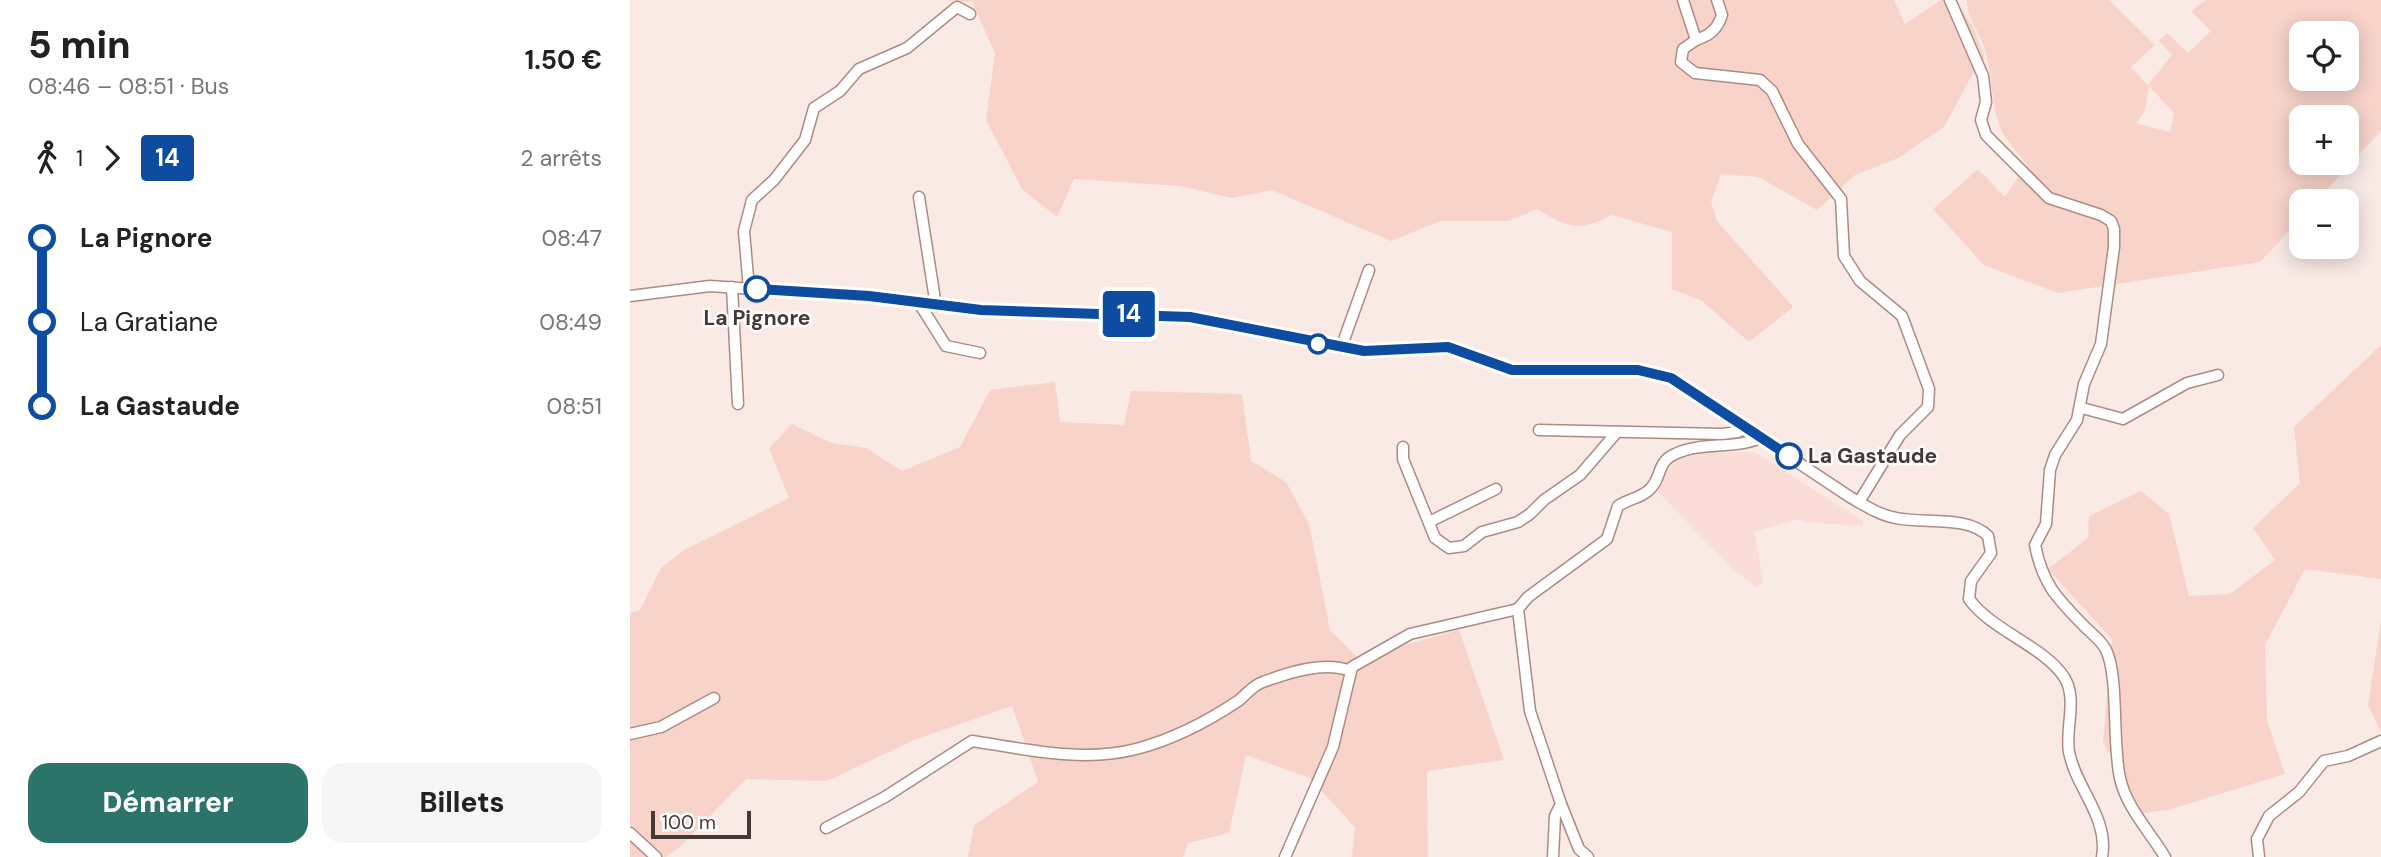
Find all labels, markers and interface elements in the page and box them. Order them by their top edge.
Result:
text: 5 min [28,20,131,70]
map controls [2289,21,2359,259]
button: locate [2289,21,2359,91]
text: 1.50 € [525,43,602,77]
text: 08:46 – 08:51 · Bus [28,71,229,101]
button: + [2289,105,2359,175]
icon: walk [28,139,66,177]
icon: forward [93,139,131,177]
text: 14 [155,142,180,173]
text: 1 [76,143,83,173]
text: 2 arrêts [520,143,602,173]
button: − [2289,189,2359,259]
text: La Pignore [80,221,212,255]
text: 08:47 [541,223,602,253]
marker: La Pignore [744,276,770,302]
line badge: 14 [1098,291,1160,337]
text: 14 [1117,298,1141,329]
place label: La Pignore [704,304,810,332]
text: La Gratiane [80,305,218,339]
text: 08:49 [539,307,602,337]
unlabelled marker [1308,334,1328,354]
text: La Gastaude [80,389,240,423]
text: 08:51 [546,391,602,421]
place label: La Gastaude [1808,442,1937,470]
marker: La Gastaude [1776,443,1802,469]
button: Démarrer [28,763,308,843]
button: Billets [322,763,602,843]
scale bar [651,808,751,840]
text: 100 m [662,810,716,835]

